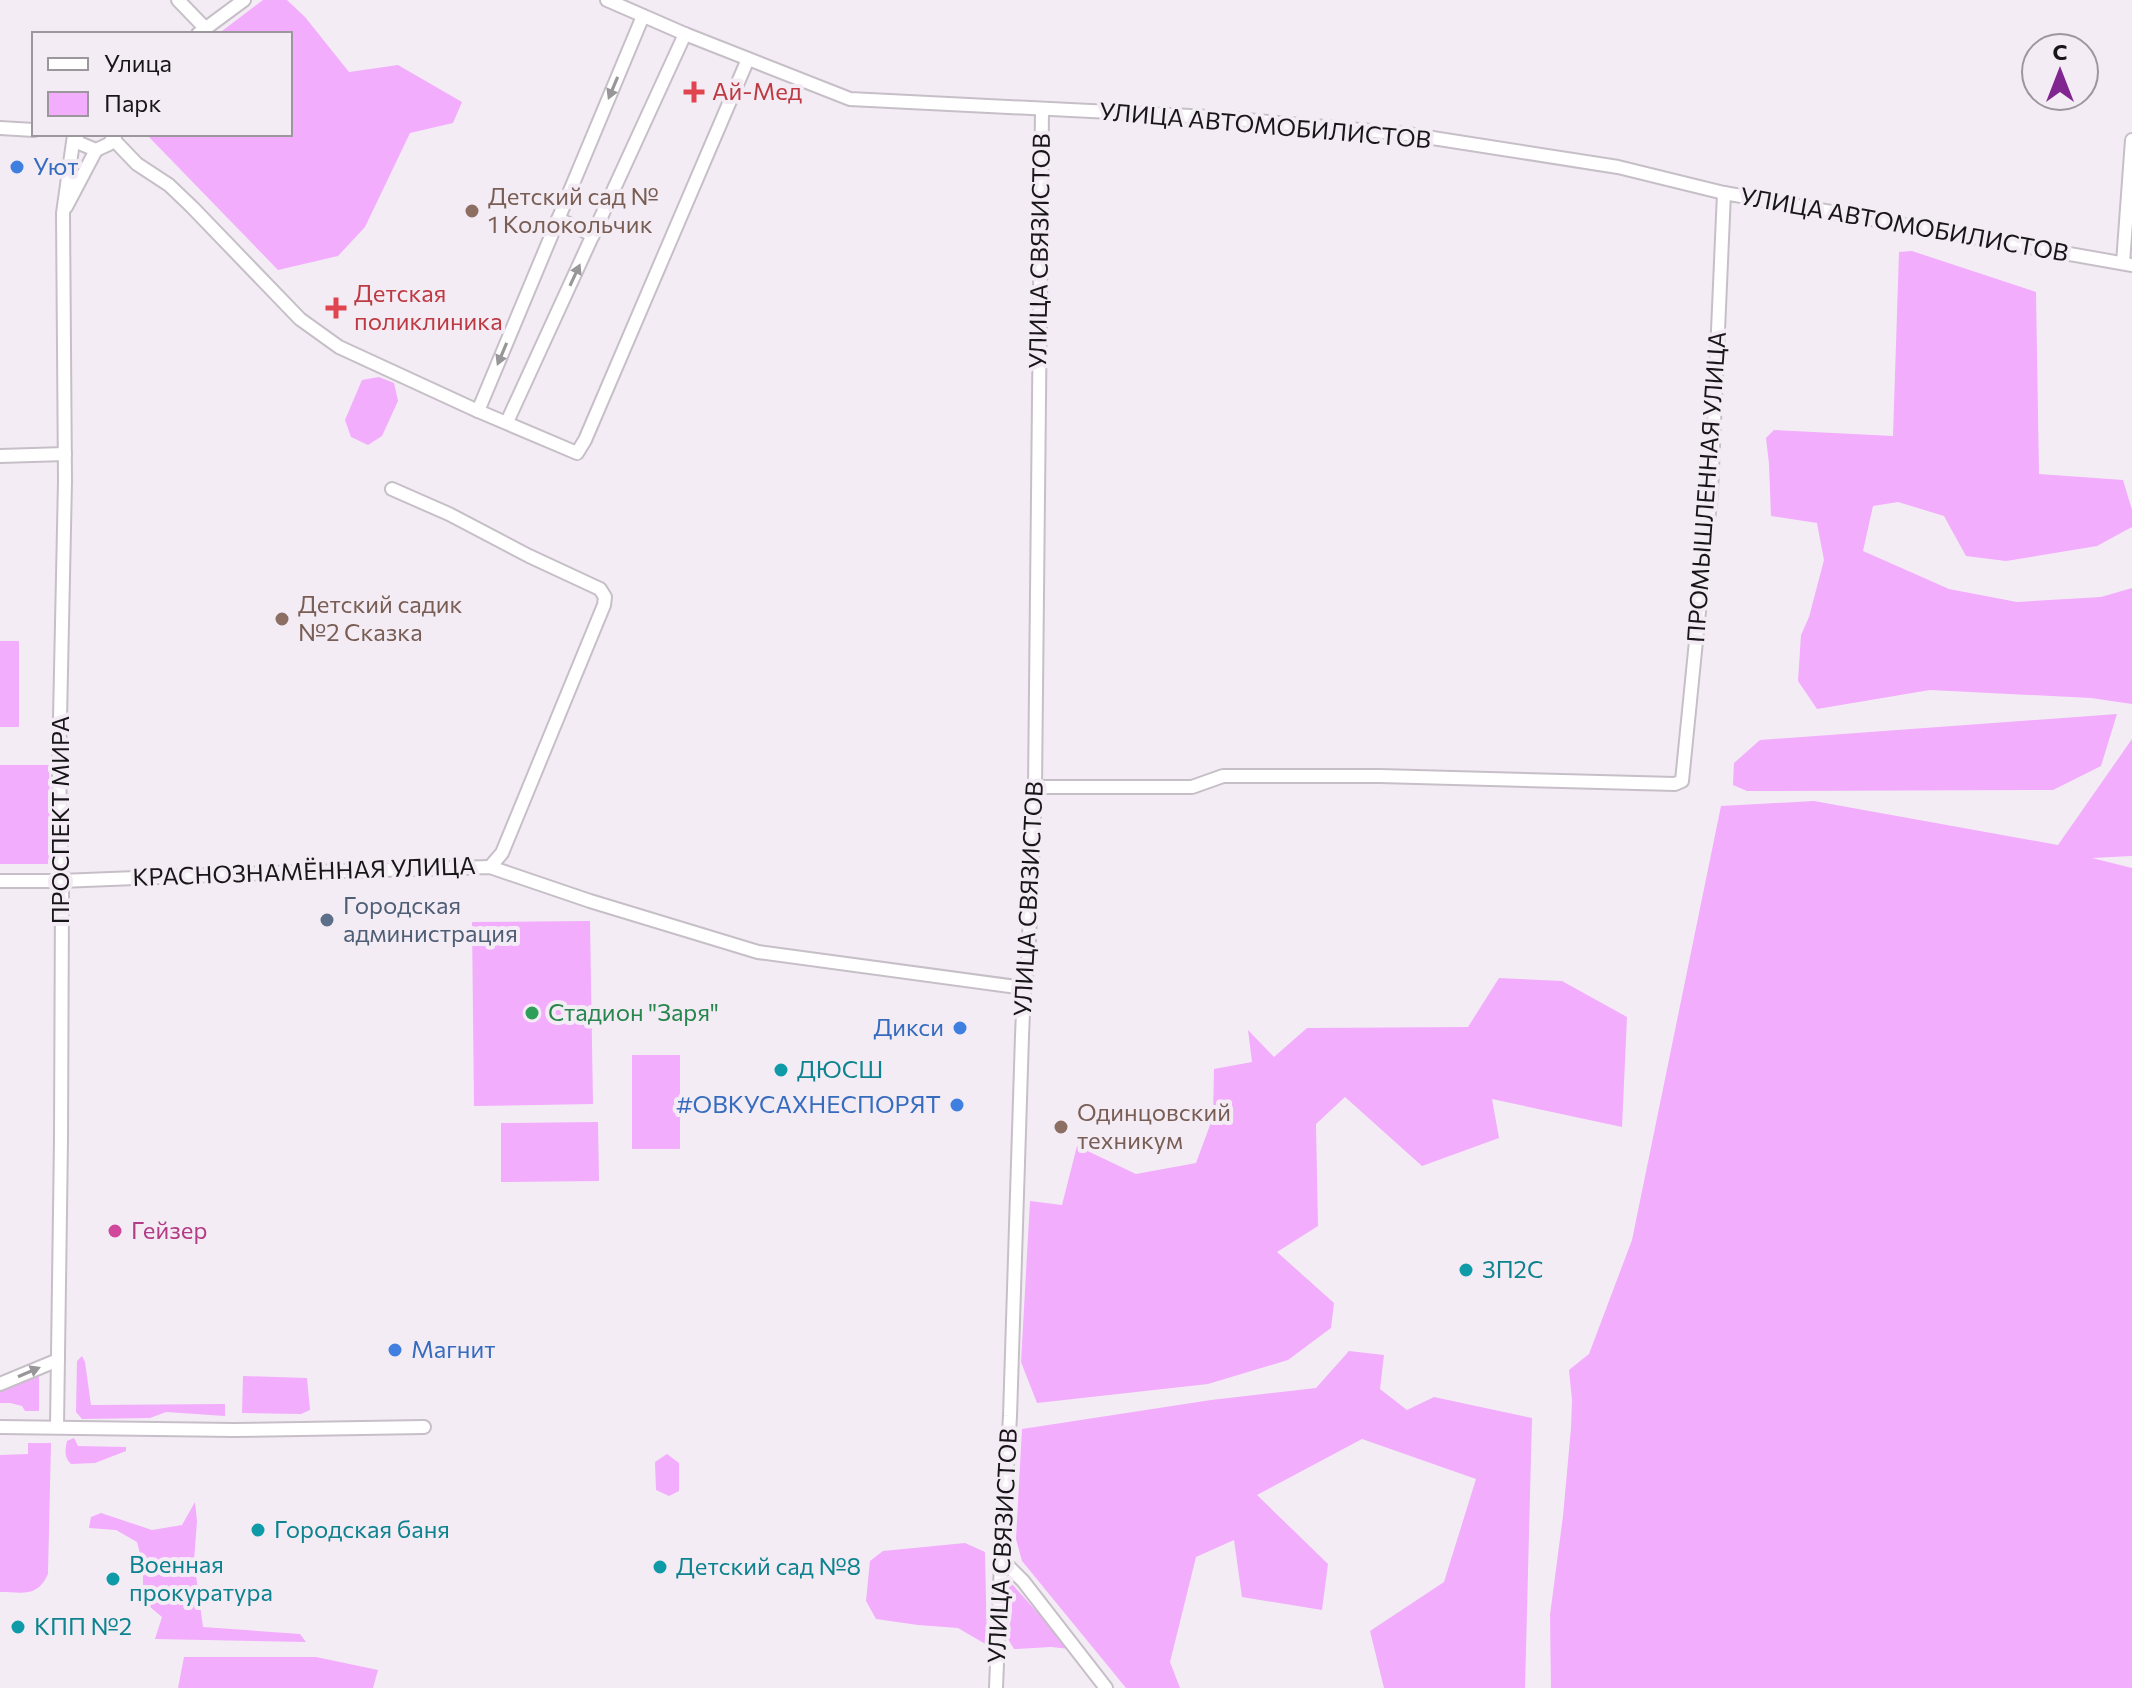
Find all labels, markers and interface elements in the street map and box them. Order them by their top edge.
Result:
legend [32,32,292,136]
north arrow [2020,32,2100,112]
text: С [2052,38,2068,65]
text: Улица [104,48,172,77]
one-way arrow [606,76,619,100]
place label: Ай-Мед [712,76,802,105]
marker: Ай-Мед [683,81,705,103]
text: Парк [104,88,161,117]
street label: УЛИЦА АВТОМОБИЛИСТОВ [1098,96,1432,153]
street label: УЛИЦА СВЯЗИСТОВ [1022,133,1055,369]
place label: Уют [33,151,79,180]
marker: Уют [8,158,26,176]
street label: УЛИЦА АВТОМОБИЛИСТОВ [1738,180,2071,267]
place label: Детский сад № 1 Колокольчик [488,181,659,238]
marker: Детский сад № 1 Колокольчик [463,202,481,220]
one-way arrow [568,263,582,286]
place label: Детская поликлиника [354,278,503,335]
marker: Детская поликлиника [325,297,347,319]
street label: ПРОМЫШЛЕННАЯ УЛИЦА [1680,330,1731,644]
one-way arrow [496,342,509,365]
place label: Детский садик №2 Сказка [298,589,463,646]
marker: Детский садик №2 Сказка [273,610,291,628]
street label: ПРОСПЕКТ МИРА [45,716,74,924]
street label: УЛИЦА СВЯЗИСТОВ [1007,781,1048,1017]
street label: КРАСНОЗНАМЁННАЯ УЛИЦА [132,850,476,891]
place label: Городская администрация [343,890,518,947]
marker: Городская администрация [318,911,336,929]
place label: Стадион "Заря" [548,997,719,1026]
marker: Стадион "Заря" [523,1004,541,1022]
place label: Дикси [874,1012,944,1041]
marker: Дикси [951,1019,969,1037]
place label: ДЮСШ [797,1054,883,1083]
marker: ДЮСШ [772,1061,790,1079]
place label: #ОВКУСАХНЕСПОРЯТ [676,1089,941,1118]
marker: #ОВКУСАХНЕСПОРЯТ [948,1096,966,1114]
place label: Одинцовский техникум [1077,1097,1231,1154]
marker: Одинцовский техникум [1052,1118,1070,1136]
place label: Гейзер [131,1215,207,1244]
marker: Гейзер [106,1222,124,1240]
place label: 3П2С [1482,1254,1543,1283]
marker: 3П2С [1457,1261,1475,1279]
place label: Магнит [411,1334,495,1363]
marker: Магнит [386,1341,404,1359]
one-way arrow [17,1365,41,1378]
street label: УЛИЦА СВЯЗИСТОВ [981,1428,1022,1664]
place label: Городская баня [274,1514,450,1543]
marker: Городская баня [249,1521,267,1539]
place label: Военная прокуратура [129,1549,273,1606]
place label: Детский сад №8 [676,1551,861,1580]
marker: Детский сад №8 [651,1558,669,1576]
marker: Военная прокуратура [104,1570,122,1588]
place label: КПП №2 [34,1611,132,1640]
marker: КПП №2 [9,1618,27,1636]

